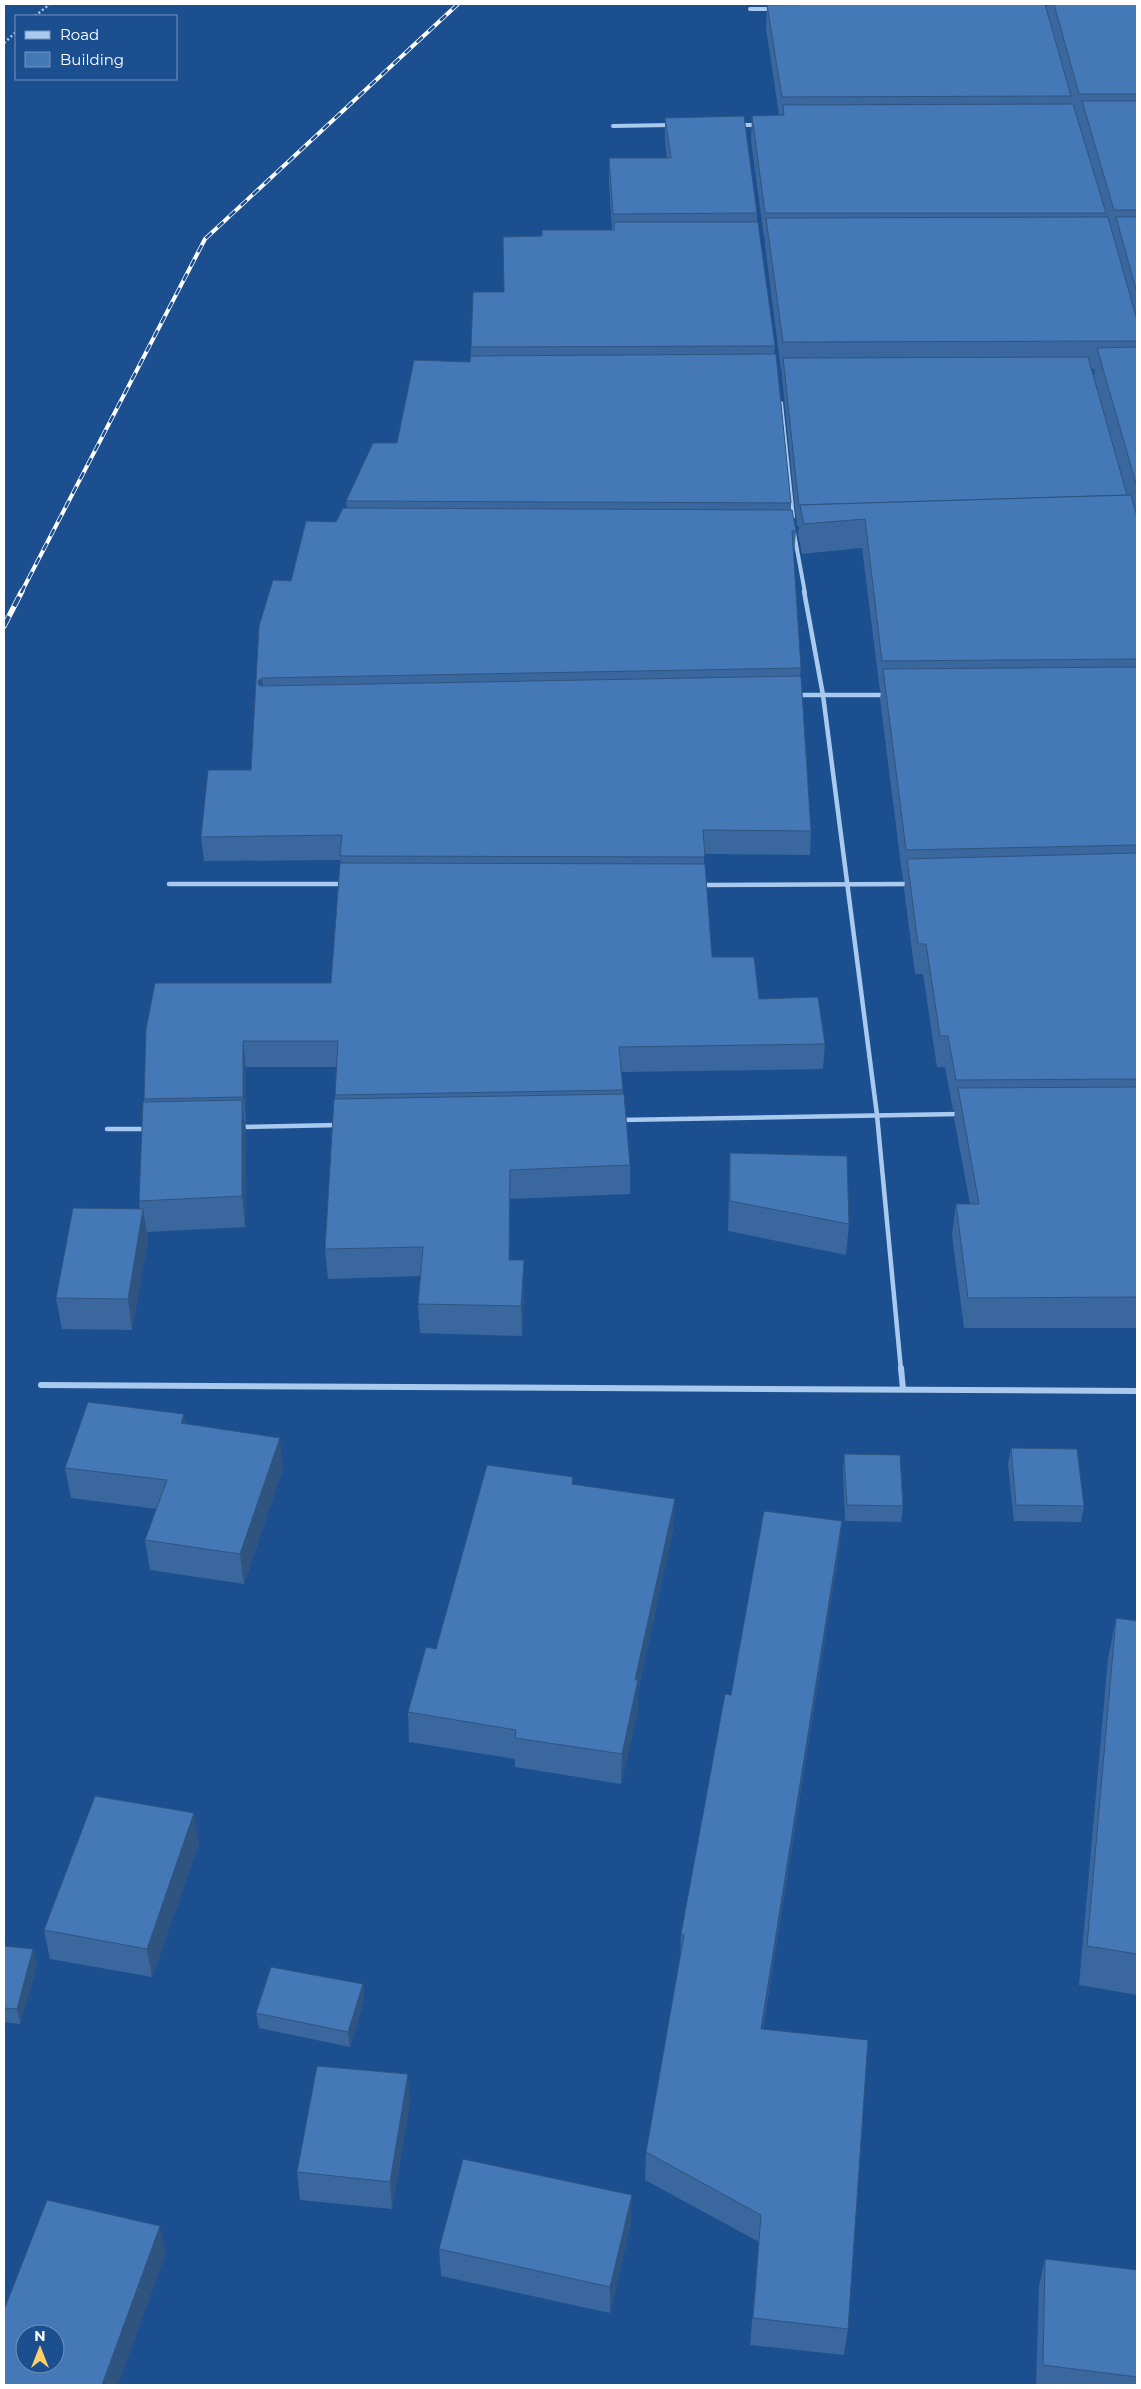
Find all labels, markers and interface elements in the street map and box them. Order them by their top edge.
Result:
legend [15,15,178,80]
text: Road [60,25,99,44]
text: Building [60,50,124,69]
north arrow [15,2324,65,2374]
text: N [34,2327,46,2345]

